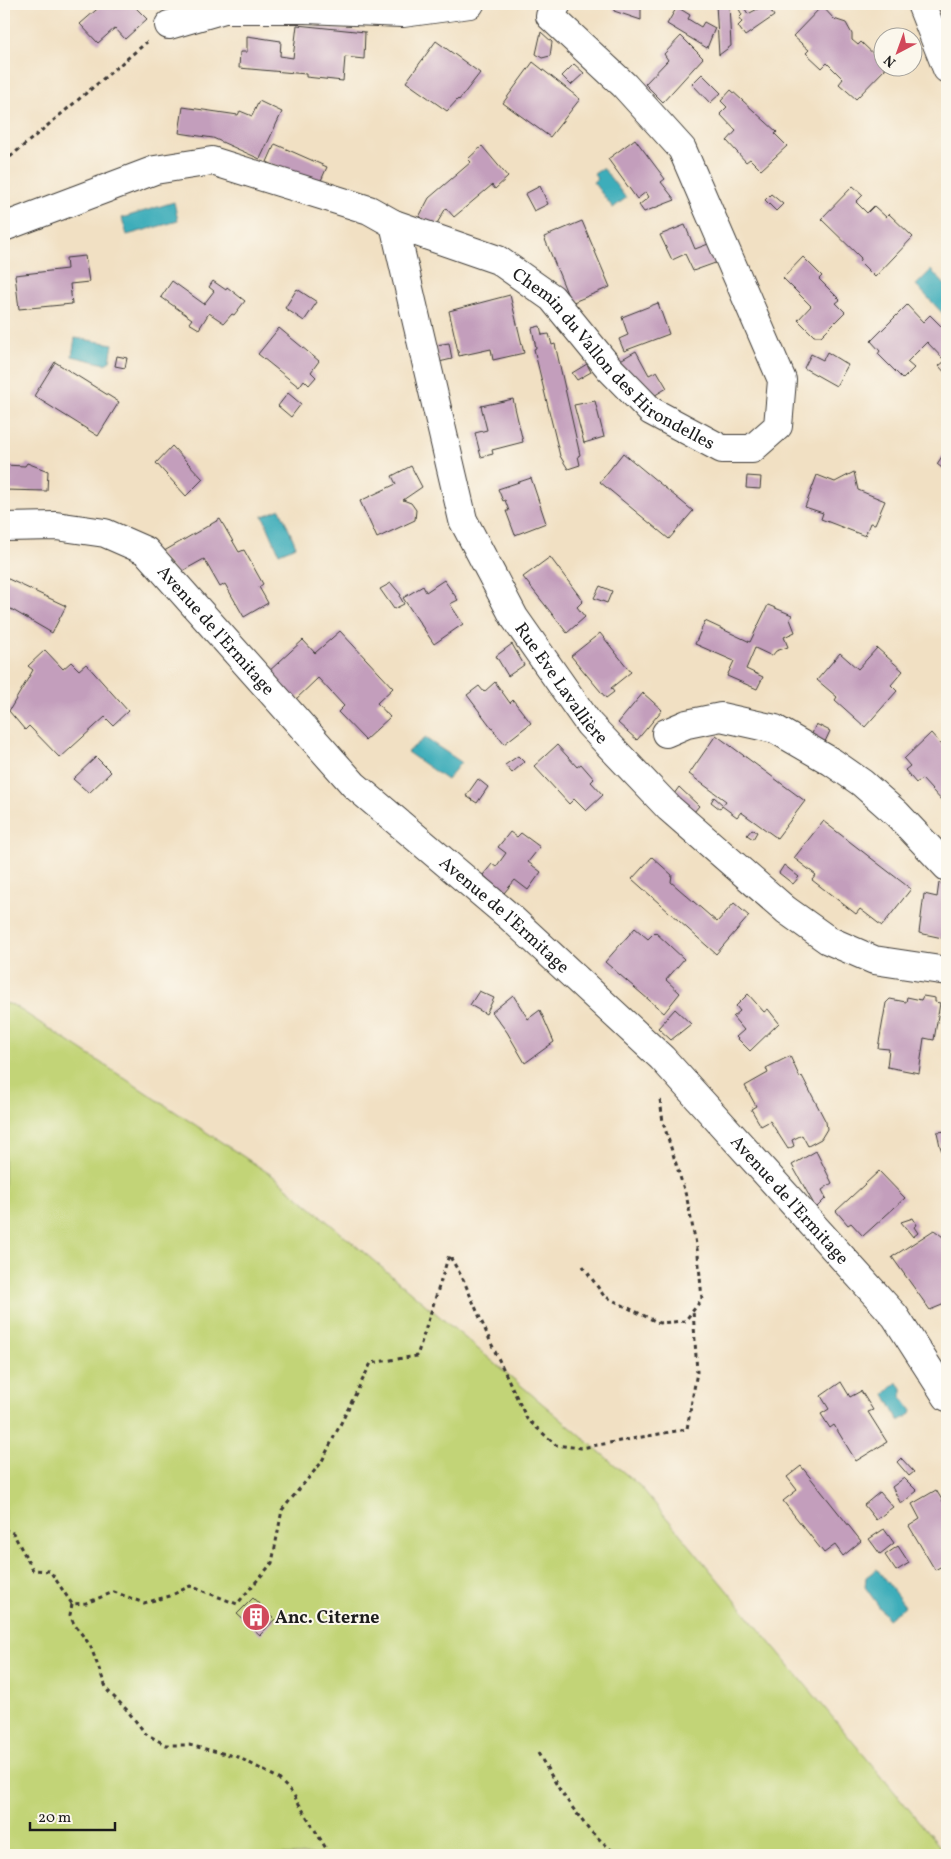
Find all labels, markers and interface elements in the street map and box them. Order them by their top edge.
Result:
north arrow [874,28,924,78]
text: N [880,50,901,71]
street label: Chemin du Vallon des Hirondelles [506,263,719,457]
street label: Avenue de l'Ermitage [150,561,280,702]
street label: Rue Eve Lavallière [508,618,613,750]
street label: Avenue de l'Ermitage [433,851,574,980]
street label: Avenue de l'Ermitage [724,1131,854,1271]
building icon: Anc. Citerne [241,1602,271,1632]
place label: Anc. Citerne [275,1606,380,1631]
scale bar [30,1799,115,1831]
text: 20 m [38,1808,71,1829]

